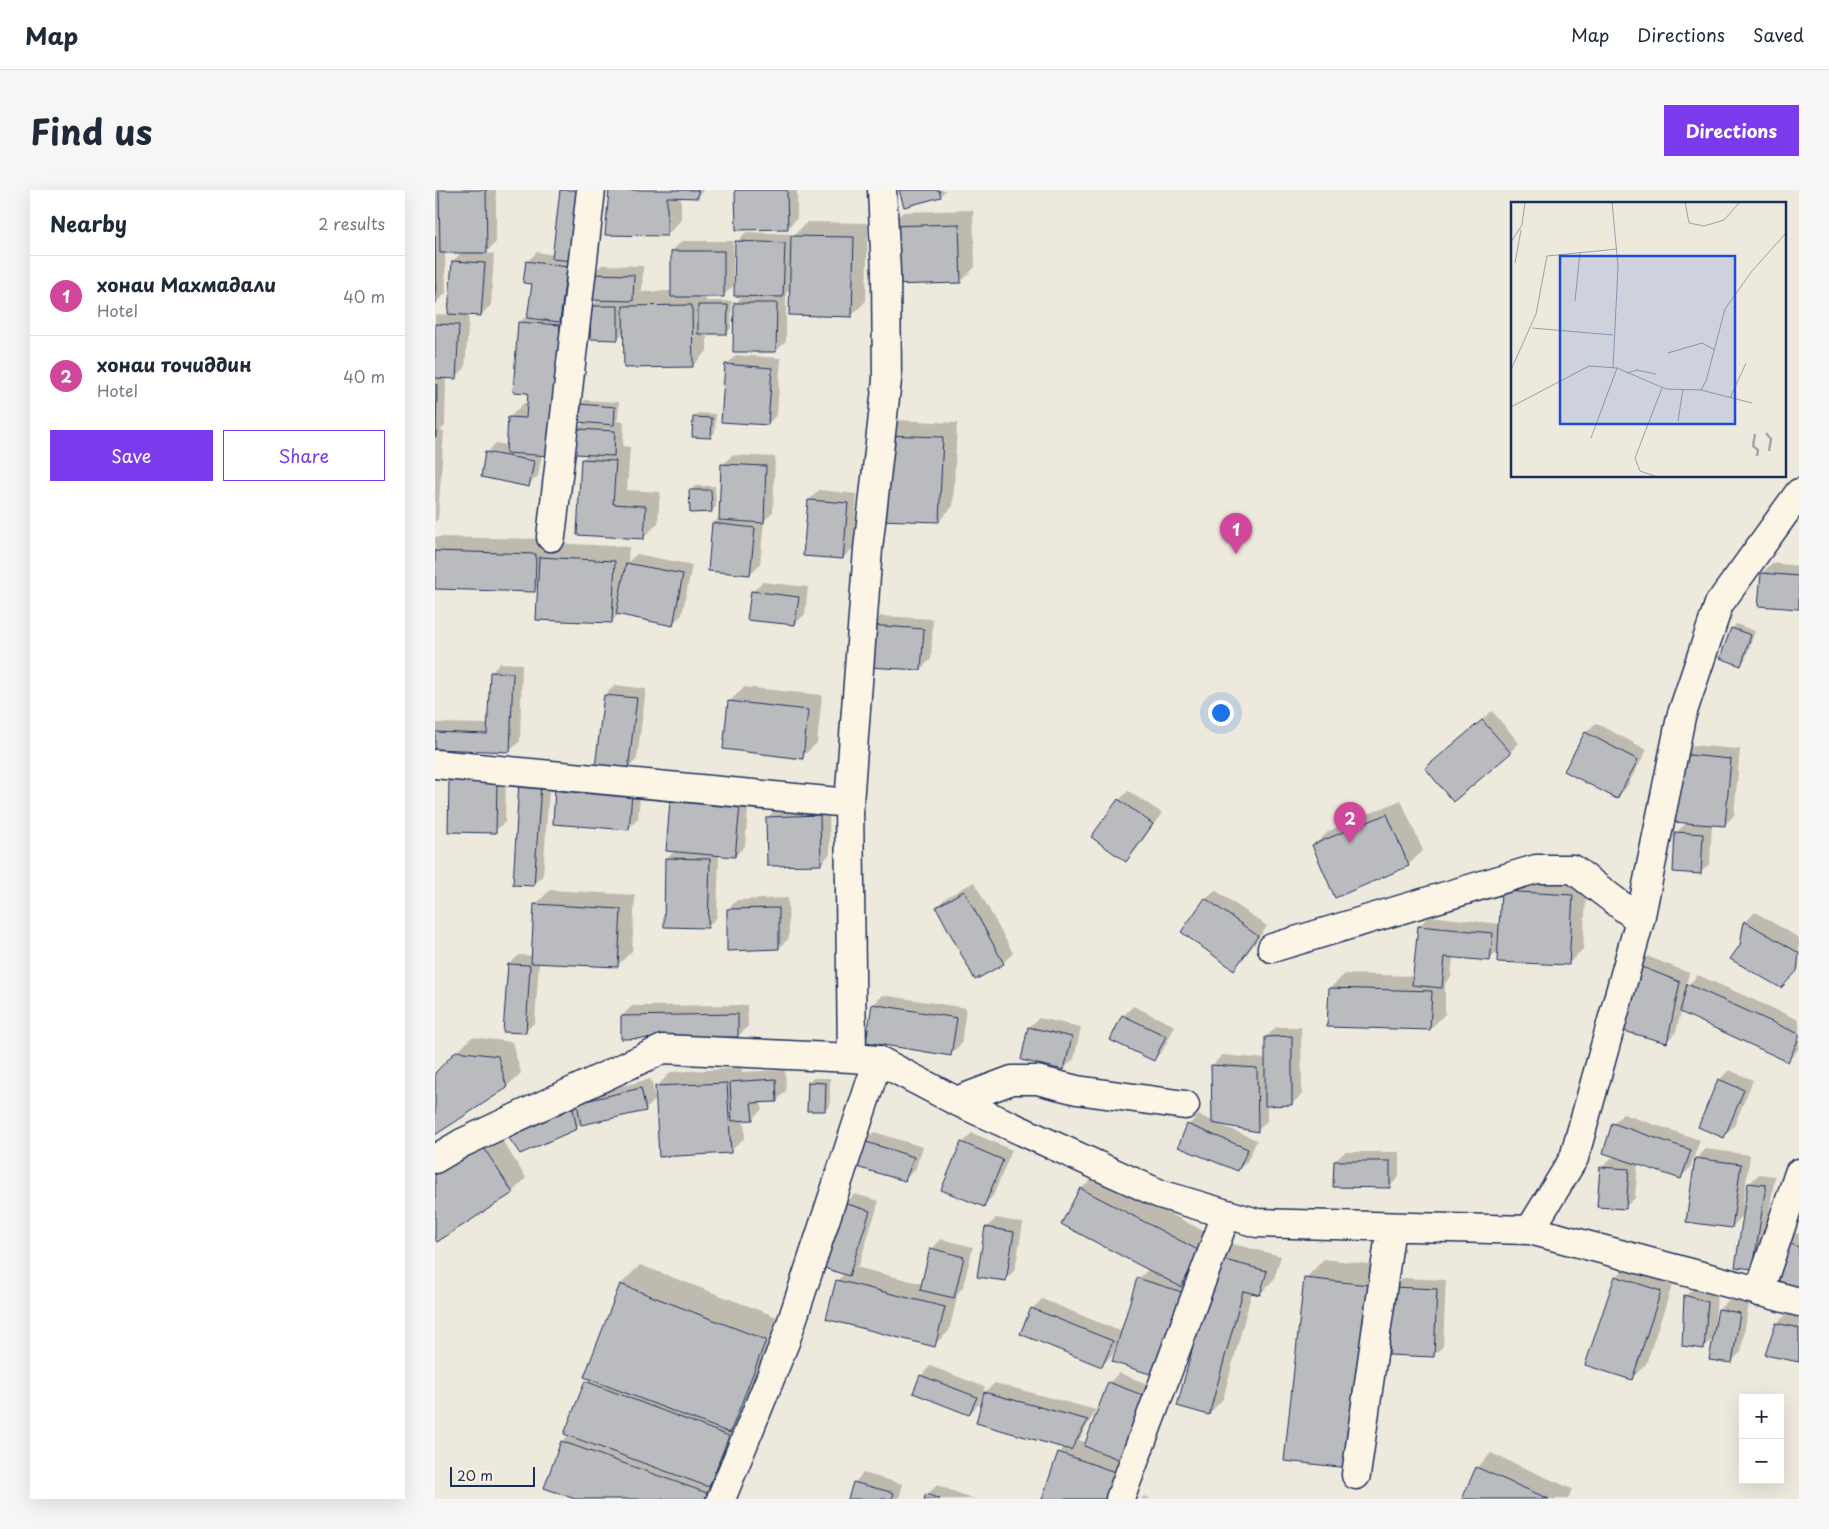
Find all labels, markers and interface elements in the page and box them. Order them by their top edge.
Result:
text: Map [25,17,78,53]
text: Map [1571,21,1609,48]
text: Directions [1637,21,1725,48]
text: Saved [1753,21,1804,48]
text: Find us [30,104,152,157]
button: Directions [1664,105,1799,156]
inset map [1511,202,1787,478]
text: Nearby [50,207,127,239]
text: 2 results [318,211,385,235]
text: хонаи Махмадали [97,270,276,298]
text: 1 [62,284,70,308]
text: 40 m [343,284,385,308]
text: Hotel [97,298,138,322]
text: хонаи точиддин [97,350,252,378]
text: 2 [60,364,72,388]
text: 40 m [343,364,385,388]
text: Hotel [97,378,138,402]
button: Save [50,430,213,481]
button: Share [223,430,385,481]
pin: 1 [1220,513,1252,554]
your location [1208,700,1234,726]
pin: 2 [1334,802,1366,843]
map controls [1739,1394,1784,1484]
button: + [1739,1394,1784,1439]
button: − [1739,1439,1784,1484]
scale bar [450,1464,535,1487]
text: 20 m [457,1465,493,1486]

